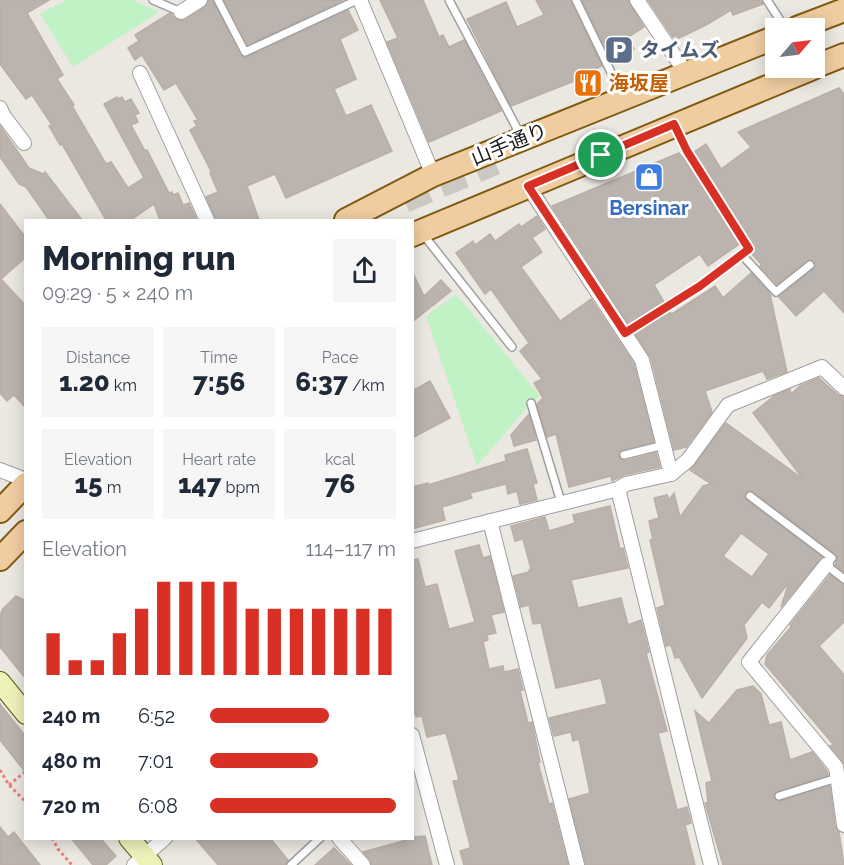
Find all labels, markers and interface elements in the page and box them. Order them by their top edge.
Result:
north arrow [765,18,825,78]
map controls [765,18,825,78]
parking icon: タイムズ [603,34,635,66]
place label: タイムズ [640,38,720,62]
restaurant icon: 海坂屋 [572,67,604,99]
place label: 海坂屋 [609,71,669,95]
street label: 山手通り [467,118,551,170]
pin [575,129,626,180]
icon: arrive [584,138,617,171]
shop icon: Bersinar [633,161,665,193]
place label: Bersinar [609,196,689,220]
text: Morning run [42,239,236,278]
button: share [333,239,396,302]
text: 09:29 · 5 × 240 m [42,281,193,305]
text: Distance [66,348,130,367]
text: Time [200,348,238,367]
text: Pace [322,348,358,367]
text: 1.20 [59,367,110,397]
text: 7:56 [193,367,245,397]
text: 6:37 [295,367,348,397]
text: km [110,376,137,395]
text: /km [348,376,385,395]
text: Elevation [64,450,132,469]
text: Heart rate [182,450,256,469]
text: kcal [325,450,355,469]
text: 15 [75,469,103,499]
text: 147 [178,469,221,499]
text: 76 [325,469,355,499]
text: m [103,478,121,497]
text: bpm [221,478,260,497]
text: Elevation [42,537,127,561]
text: 114–117 m [306,537,396,561]
text: 240 m [42,704,100,728]
text: 6:52 [138,704,175,728]
text: 480 m [42,749,101,773]
text: 7:01 [138,749,173,773]
text: 720 m [42,794,100,818]
text: 6:08 [138,794,178,818]

